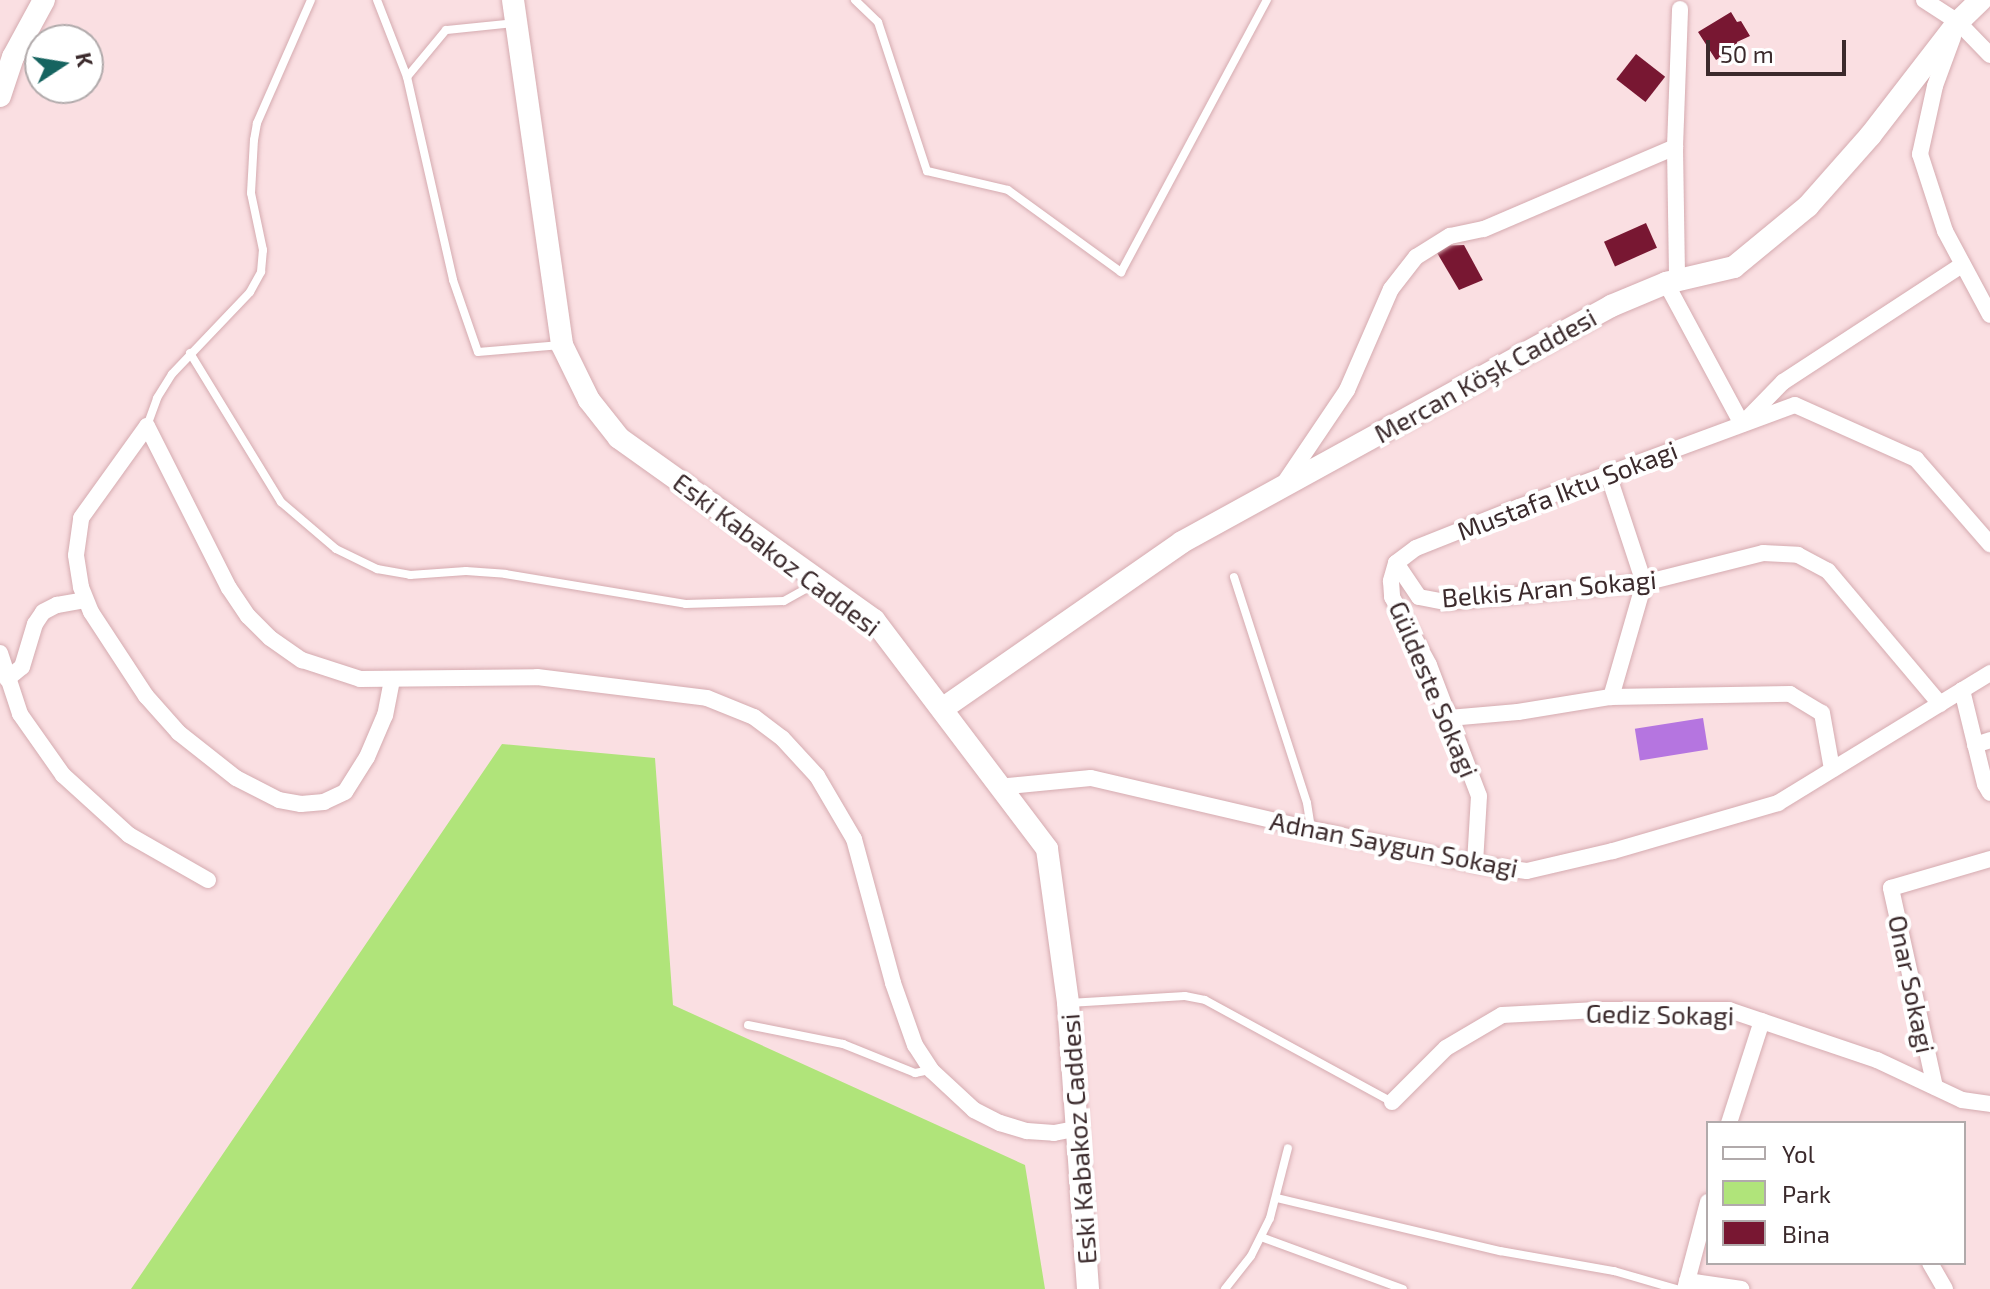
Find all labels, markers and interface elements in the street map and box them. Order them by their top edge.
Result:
north arrow [24,24,104,104]
scale bar [1710,24,1850,74]
text: 50 m [1720,39,1774,68]
text: K [71,50,100,69]
street label: Mercan Köşk Caddesi [1368,301,1602,449]
street label: Mustafa Iktu Sokagi [1452,434,1682,546]
street label: Eski Kabakoz Caddesi [667,466,887,642]
street label: Belkis Aran Sokagi [1440,563,1658,613]
street label: Güldeste Sokagi [1383,596,1485,782]
street label: Adnan Saygun Sokagi [1267,805,1521,883]
street label: Onar Sokagi [1882,912,1942,1056]
street label: Gediz Sokagi [1585,997,1735,1031]
street label: Eski Kabakoz Caddesi [1054,1013,1102,1265]
legend [1706,1121,1966,1265]
text: Yol [1782,1139,1815,1168]
text: Park [1782,1179,1831,1208]
text: Bina [1782,1219,1830,1248]

